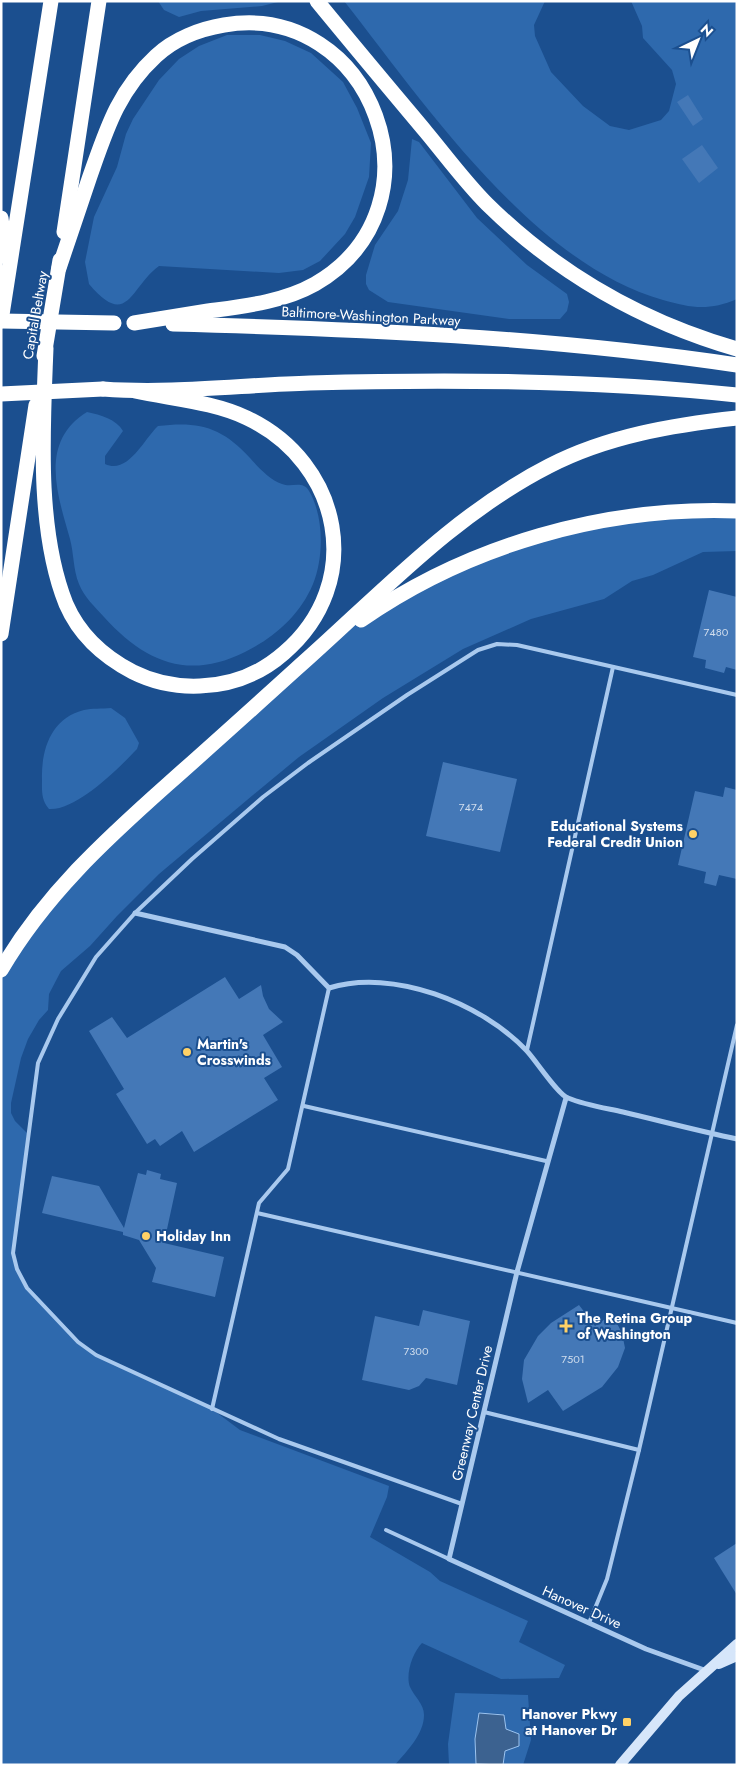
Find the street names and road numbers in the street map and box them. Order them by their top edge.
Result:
street label: Capital Beltway [17,268,53,361]
street label: Baltimore-Washington Parkway [281,301,462,331]
street label: Greenway Center Drive [447,1343,497,1483]
street label: Hanover Drive [539,1581,625,1633]

